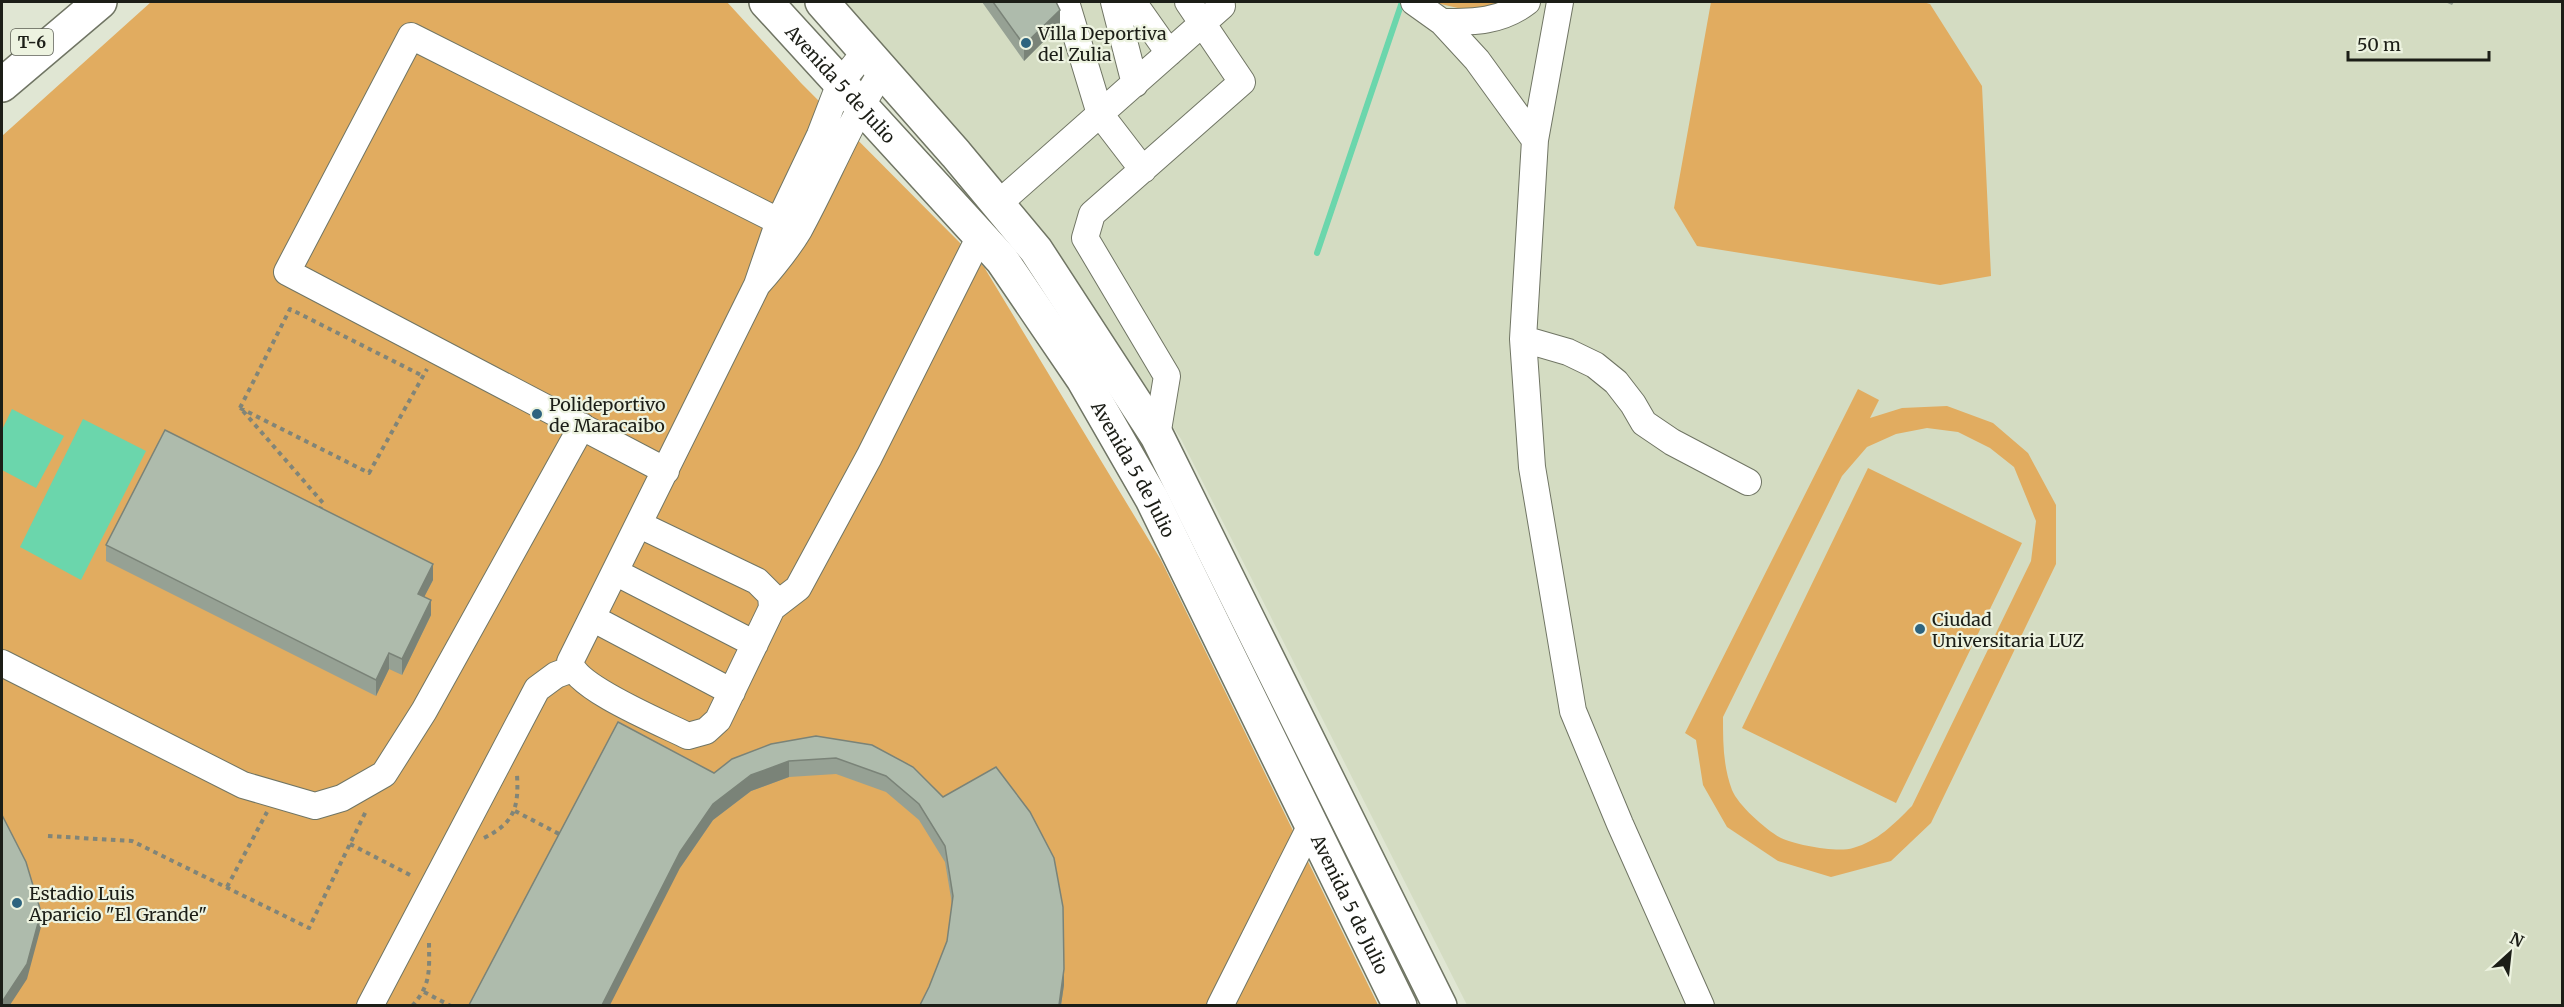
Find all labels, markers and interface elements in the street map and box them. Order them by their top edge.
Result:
street label: Avenida 5 de Julio [780,19,901,148]
place label: Villa Deportiva del Zulia [1037,22,1167,66]
scale bar [2348,24,2489,62]
road number: T-6 [11,29,53,55]
text: 50 m [2357,33,2401,56]
marker: Villa Deportiva del Zulia [1019,36,1033,50]
place label: Polideportivo de Maracaibo [549,393,666,437]
street label: Avenida 5 de Julio [1086,396,1180,541]
marker: Polideportivo de Maracaibo [530,407,544,421]
place label: Ciudad Universitaria LUZ [1932,608,2084,652]
marker: Ciudad Universitaria LUZ [1913,622,1927,636]
street label: Avenida 5 de Julio [1306,830,1394,978]
place label: Estadio Luis Aparicio "El Grande" [28,882,207,926]
marker: Estadio Luis Aparicio "El Grande" [10,896,24,910]
north arrow [2480,923,2540,983]
text: N [2507,928,2527,952]

